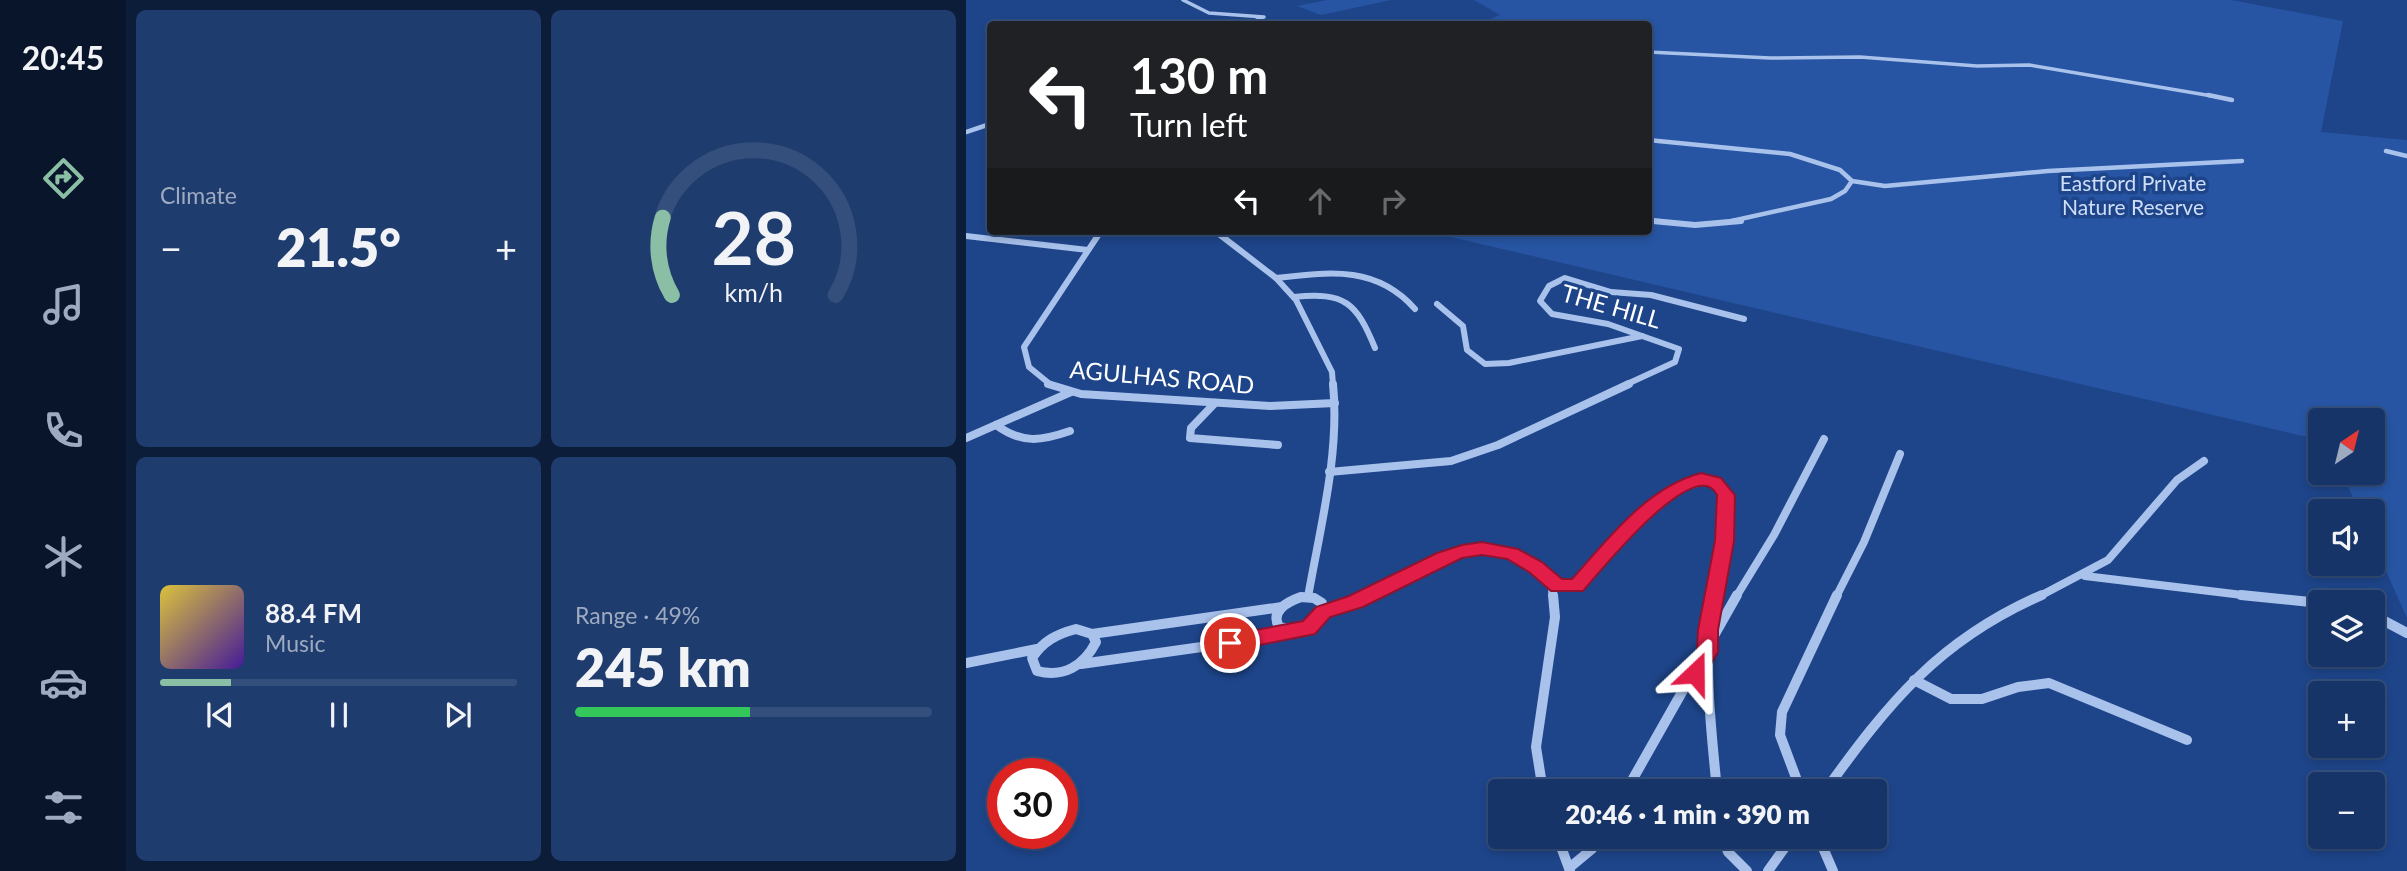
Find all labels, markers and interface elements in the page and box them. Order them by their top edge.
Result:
text: 20:45 [22,38,104,77]
text: 130 m [1130,46,1268,104]
icon: left [1015,49,1106,140]
text: Turn left [1130,105,1247,144]
icon: directions [39,154,88,203]
park label: Eastford Private Nature Reserve [2060,170,2206,219]
text: Climate [160,181,237,209]
icon: left [1228,182,1266,220]
icon: ahead [1301,182,1339,220]
icon: right [1374,182,1412,220]
text: 28 [711,193,796,281]
text: 21.5° [276,216,401,278]
text: − [160,225,182,271]
text: + [495,225,517,271]
text: km/h [724,276,783,306]
street label: THE HILL [1558,278,1665,334]
icon: music [39,280,88,329]
street label: AGULHAS ROAD [1069,354,1256,399]
icon: phone [39,406,88,455]
north arrow [2308,408,2385,485]
map controls [2308,408,2385,849]
button: sound [2308,499,2385,576]
icon: climate [39,532,88,581]
button: layers [2308,590,2385,667]
text: 88.4 FM [265,597,362,629]
text: Range · 49% [575,601,700,629]
pin [1200,613,1260,673]
icon: arrive [1211,624,1249,662]
text: Music [265,629,325,657]
text: 245 km [575,636,751,698]
position arrow [1658,636,1732,710]
icon: car [39,658,88,707]
button: + [2308,681,2385,758]
icon: previous [201,696,239,734]
icon: pause [320,696,358,734]
icon: next [439,696,477,734]
speed limit sign: 30 [987,758,1078,849]
button: − [2308,772,2385,849]
icon: filters [39,783,88,832]
text: 20:46 · 1 min · 390 m [1565,798,1810,830]

